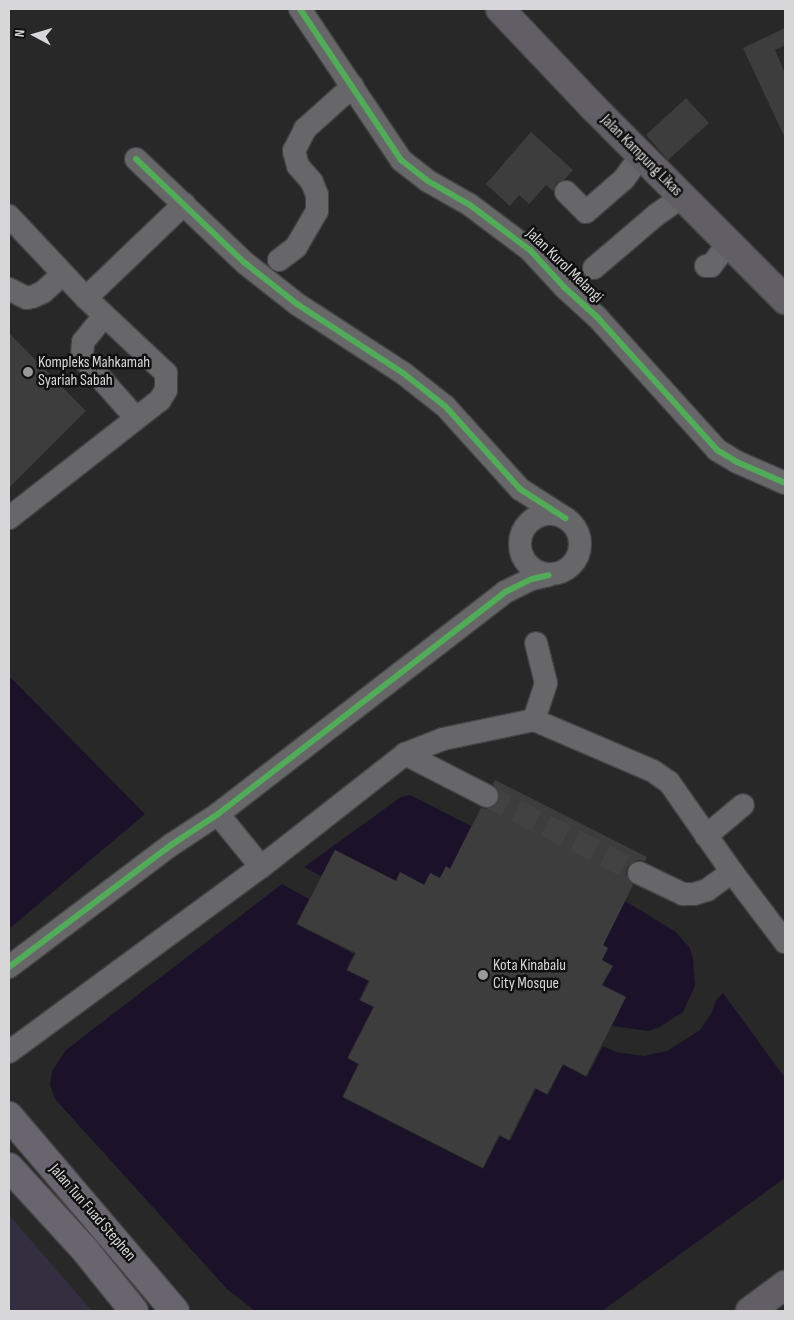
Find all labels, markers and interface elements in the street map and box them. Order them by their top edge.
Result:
north arrow [10,10,60,60]
text: N [11,29,28,38]
street label: Jalan Kampung Likas [596,111,686,201]
street label: Jalan Kurol Melangi [522,225,606,307]
place label: Kompleks Mahkamah Syariah Sabah [38,353,150,391]
marker: Kompleks Mahkamah Syariah Sabah [22,366,34,378]
place label: Kota Kinabalu City Mosque [493,956,566,994]
marker: Kota Kinabalu City Mosque [477,969,489,981]
street label: Jalan Tun Fuad Stephen [45,1161,139,1265]

